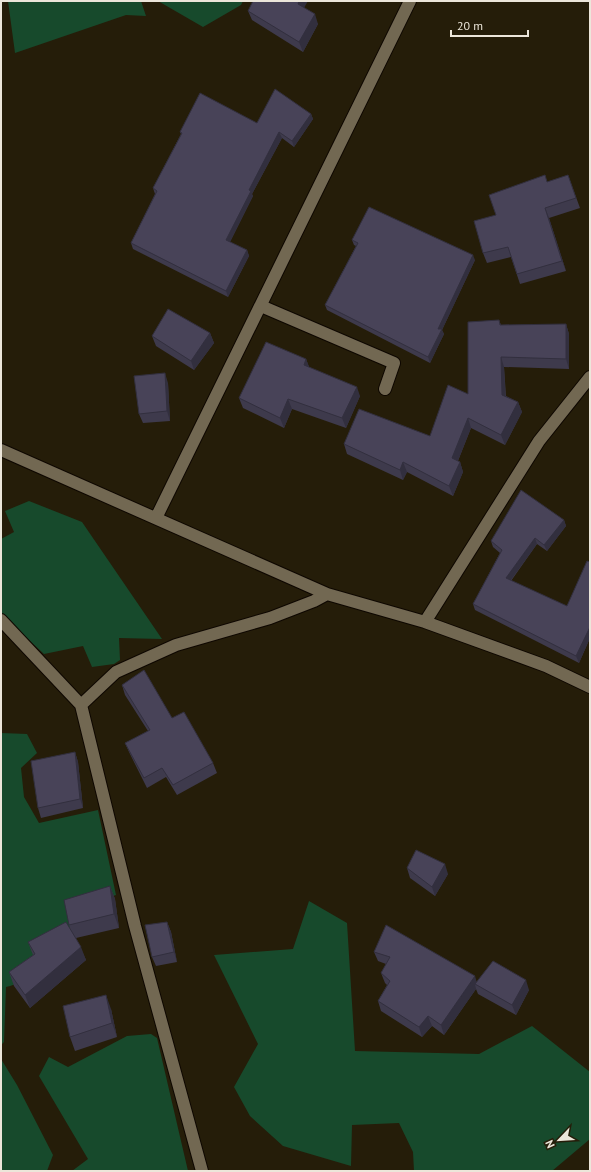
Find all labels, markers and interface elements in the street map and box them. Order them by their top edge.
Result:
scale bar [451,12,528,38]
text: 20 m [457,18,483,33]
north arrow [539,1120,579,1160]
text: N [542,1138,558,1150]

